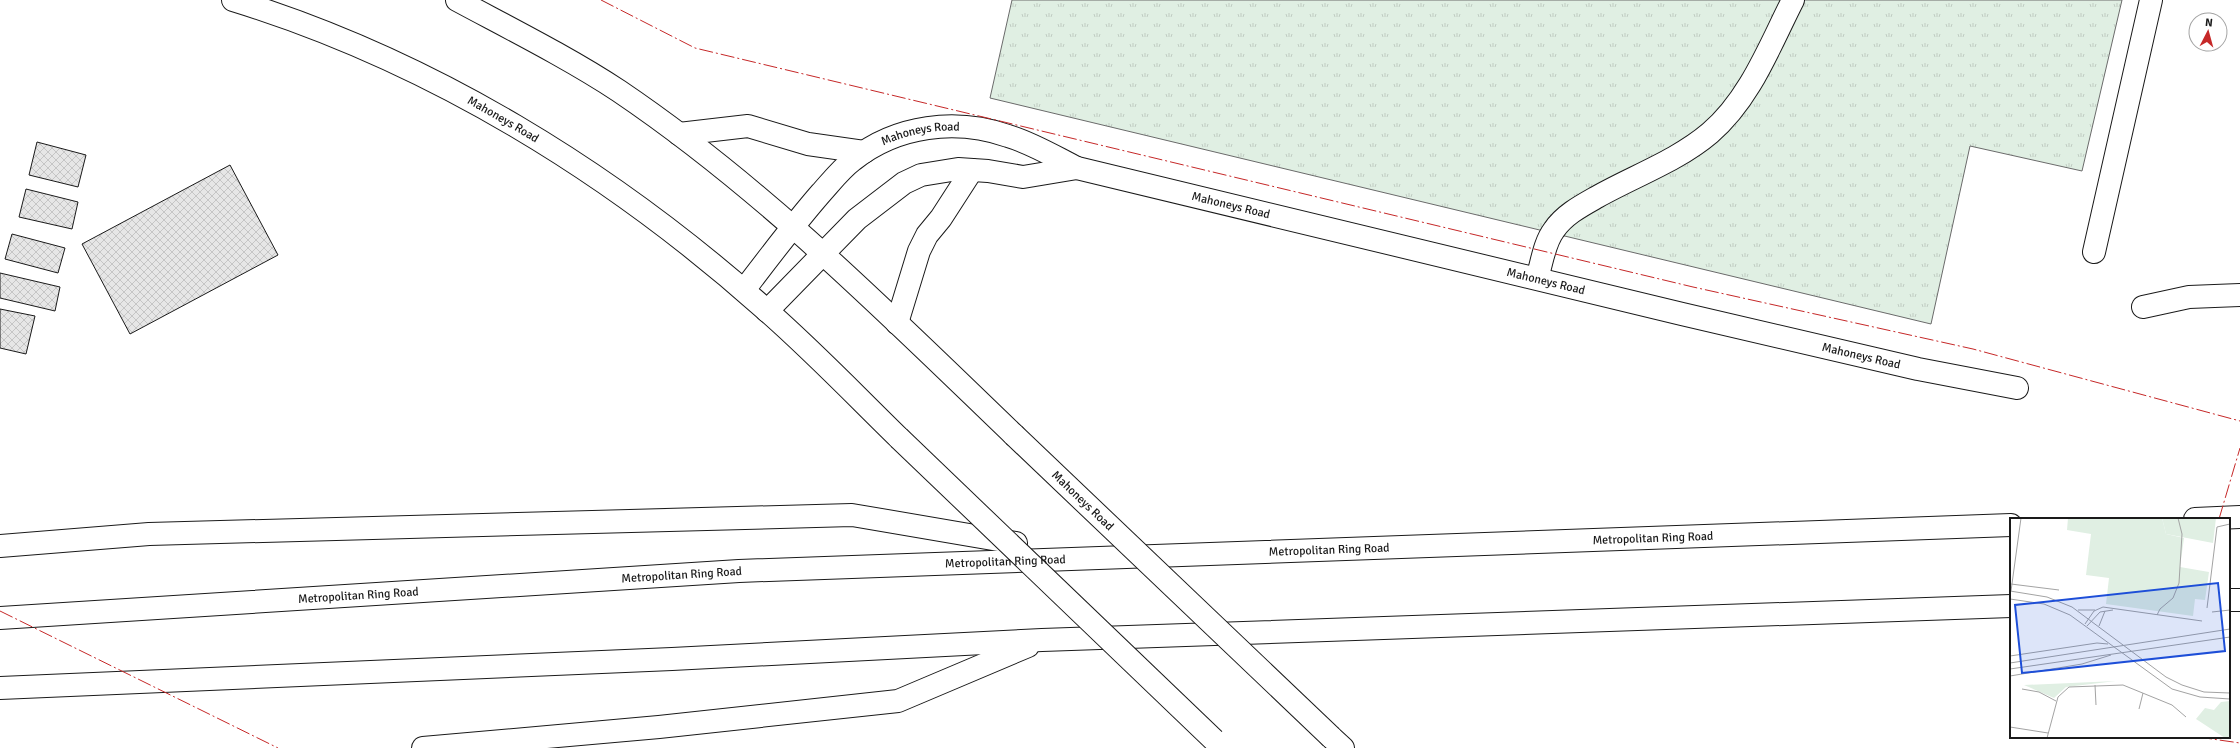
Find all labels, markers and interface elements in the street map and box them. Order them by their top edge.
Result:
north arrow [2188,12,2228,52]
text: N [2205,16,2213,29]
street label: Mahoneys Road [465,93,542,146]
street label: Mahoneys Road [879,119,960,149]
street label: Mahoneys Road [1190,188,1272,222]
street label: Mahoneys Road [1505,264,1587,298]
street label: Mahoneys Road [1820,339,1902,372]
street label: Mahoneys Road [1049,467,1117,534]
inset map [2010,518,2230,738]
street label: Metropolitan Ring Road [1592,528,1714,548]
street label: Metropolitan Ring Road [1268,540,1390,559]
street label: Metropolitan Ring Road [945,552,1066,571]
street label: Metropolitan Ring Road [621,563,742,586]
street label: Metropolitan Ring Road [297,584,419,607]

